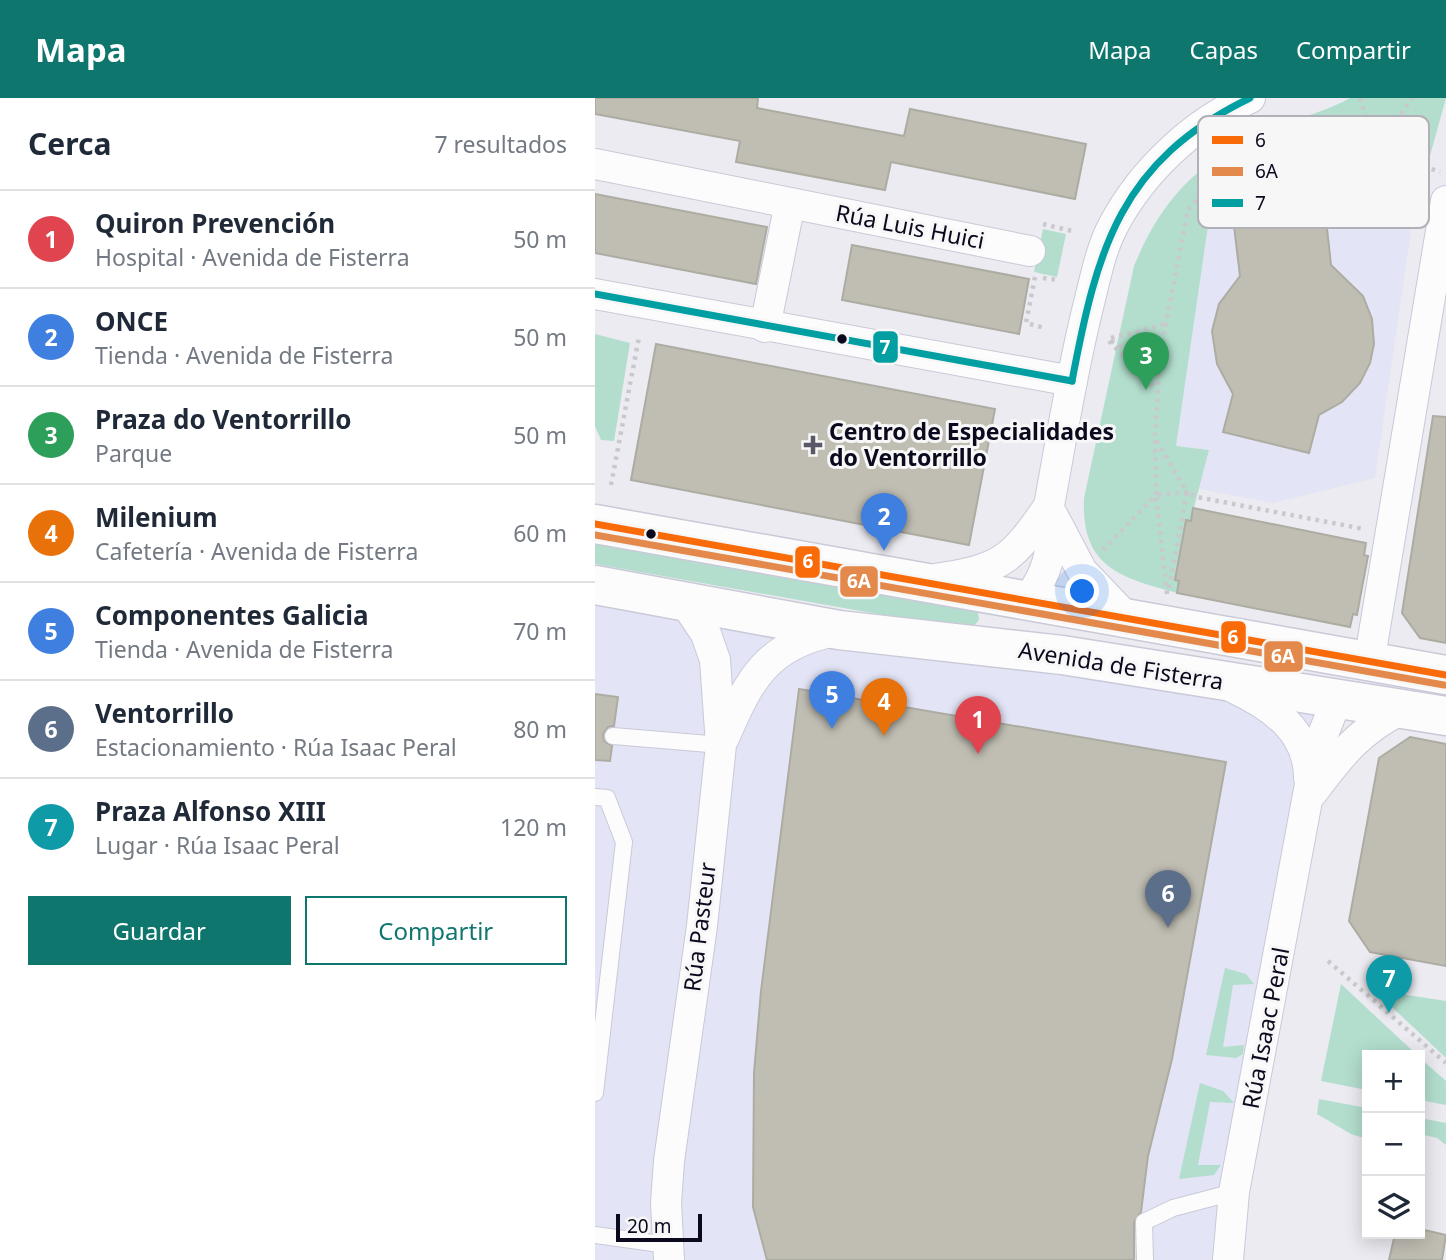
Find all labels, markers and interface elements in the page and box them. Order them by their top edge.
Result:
text: Mapa [35,27,127,72]
text: Mapa [1088,33,1152,66]
text: Capas [1190,33,1258,66]
text: Compartir [1296,33,1411,66]
legend [1198,116,1429,228]
text: Cerca [28,123,111,164]
text: 6 [1255,127,1266,153]
text: 7 resultados [434,128,567,160]
text: 6A [1255,158,1279,184]
text: 7 [1255,190,1266,216]
street label: Rúa Luis Huici [833,196,987,256]
text: Quiron Prevención [95,205,335,241]
text: 1 [44,223,58,255]
text: 50 m [513,223,567,255]
text: Hospital · Avenida de Fisterra [95,241,410,273]
text: ONCE [95,303,168,339]
text: 2 [44,321,58,353]
text: 50 m [513,321,567,353]
line badge: 7 [872,330,899,364]
unlabelled marker [835,332,849,346]
pin: 3 [1123,332,1169,390]
text: 7 [880,334,891,360]
text: Tienda · Avenida de Fisterra [95,339,393,371]
text: Praza do Ventorrillo [95,401,352,437]
place label: Centro de Especialidades do Ventorrillo [829,415,1114,473]
text: 3 [44,419,58,451]
text: 50 m [513,419,567,451]
marker: Centro de Especialidades do Ventorrillo [803,435,823,455]
text: Parque [95,437,172,469]
pin: 2 [861,493,907,551]
text: Milenium [95,499,218,535]
text: 4 [44,517,58,549]
text: 60 m [513,517,567,549]
unlabelled marker [644,527,658,541]
text: Cafetería · Avenida de Fisterra [95,535,418,567]
line badge: 6 [794,545,821,579]
text: 6 [803,548,814,574]
line badge: 6A [839,565,879,598]
text: 6A [847,568,872,594]
your location [1065,574,1099,608]
text: Componentes Galicia [95,597,369,633]
text: 5 [44,615,58,647]
text: 70 m [513,615,567,647]
line badge: 6 [1220,620,1247,654]
text: 6 [1228,624,1239,650]
text: Tienda · Avenida de Fisterra [95,633,393,665]
street label: Avenida de Fisterra [1016,633,1226,697]
line badge: 6A [1263,640,1304,673]
text: 6A [1271,643,1296,669]
pin: 5 [809,671,855,729]
pin: 4 [861,678,907,736]
text: Ventorrillo [95,695,234,731]
pin: 1 [955,696,1001,754]
text: 6 [44,713,58,745]
text: 80 m [513,713,567,745]
text: Estacionamiento · Rúa Isaac Peral [95,731,457,763]
text: Praza Alfonso XIII [95,793,326,829]
text: 7 [44,811,58,843]
text: 120 m [500,811,567,843]
text: Lugar · Rúa Isaac Peral [95,829,340,861]
street label: Rúa Pasteur [675,860,723,993]
pin: 6 [1145,870,1191,928]
button: Guardar [28,896,291,965]
button: Compartir [305,896,567,965]
street label: Rúa Isaac Peral [1234,944,1296,1111]
pin: 7 [1366,955,1412,1013]
map controls [1362,1050,1425,1239]
button: + [1362,1050,1425,1113]
button: − [1362,1113,1425,1176]
button: layers [1362,1176,1425,1239]
scale bar [616,1211,702,1243]
text: 20 m [627,1213,671,1239]

